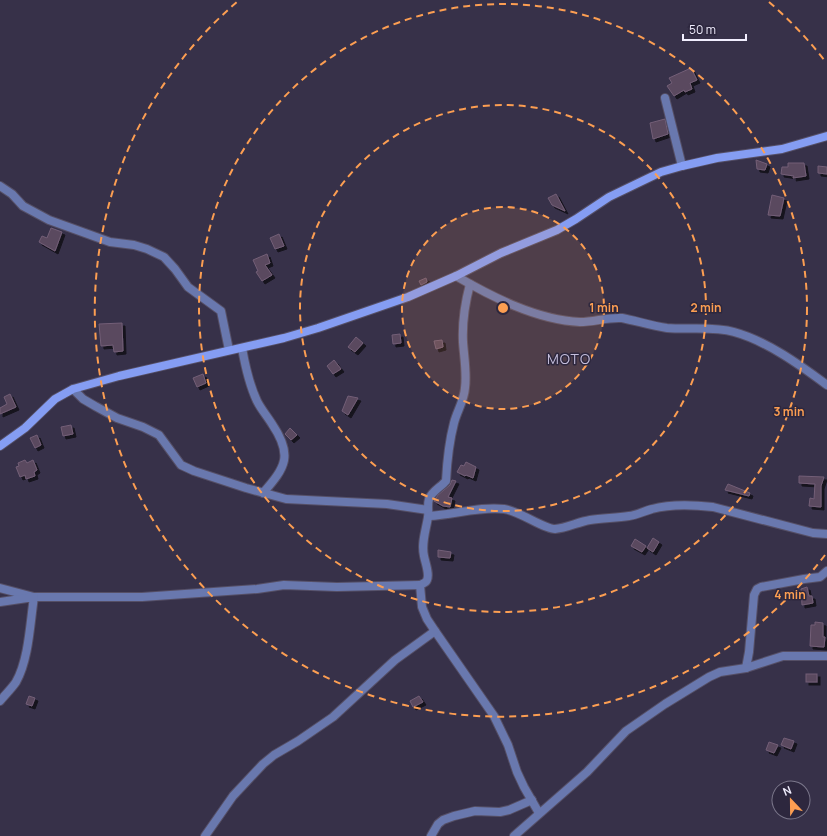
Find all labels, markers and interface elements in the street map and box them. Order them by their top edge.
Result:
scale bar [683,16,746,42]
text: 50 m [689,21,716,38]
text: 1 min [589,299,619,316]
text: 2 min [690,299,722,316]
centre of rings [496,301,510,315]
district label: MOTO [547,349,591,368]
text: 3 min [773,403,805,420]
text: 4 min [774,586,806,603]
north arrow [771,780,811,820]
text: N [781,782,794,799]

